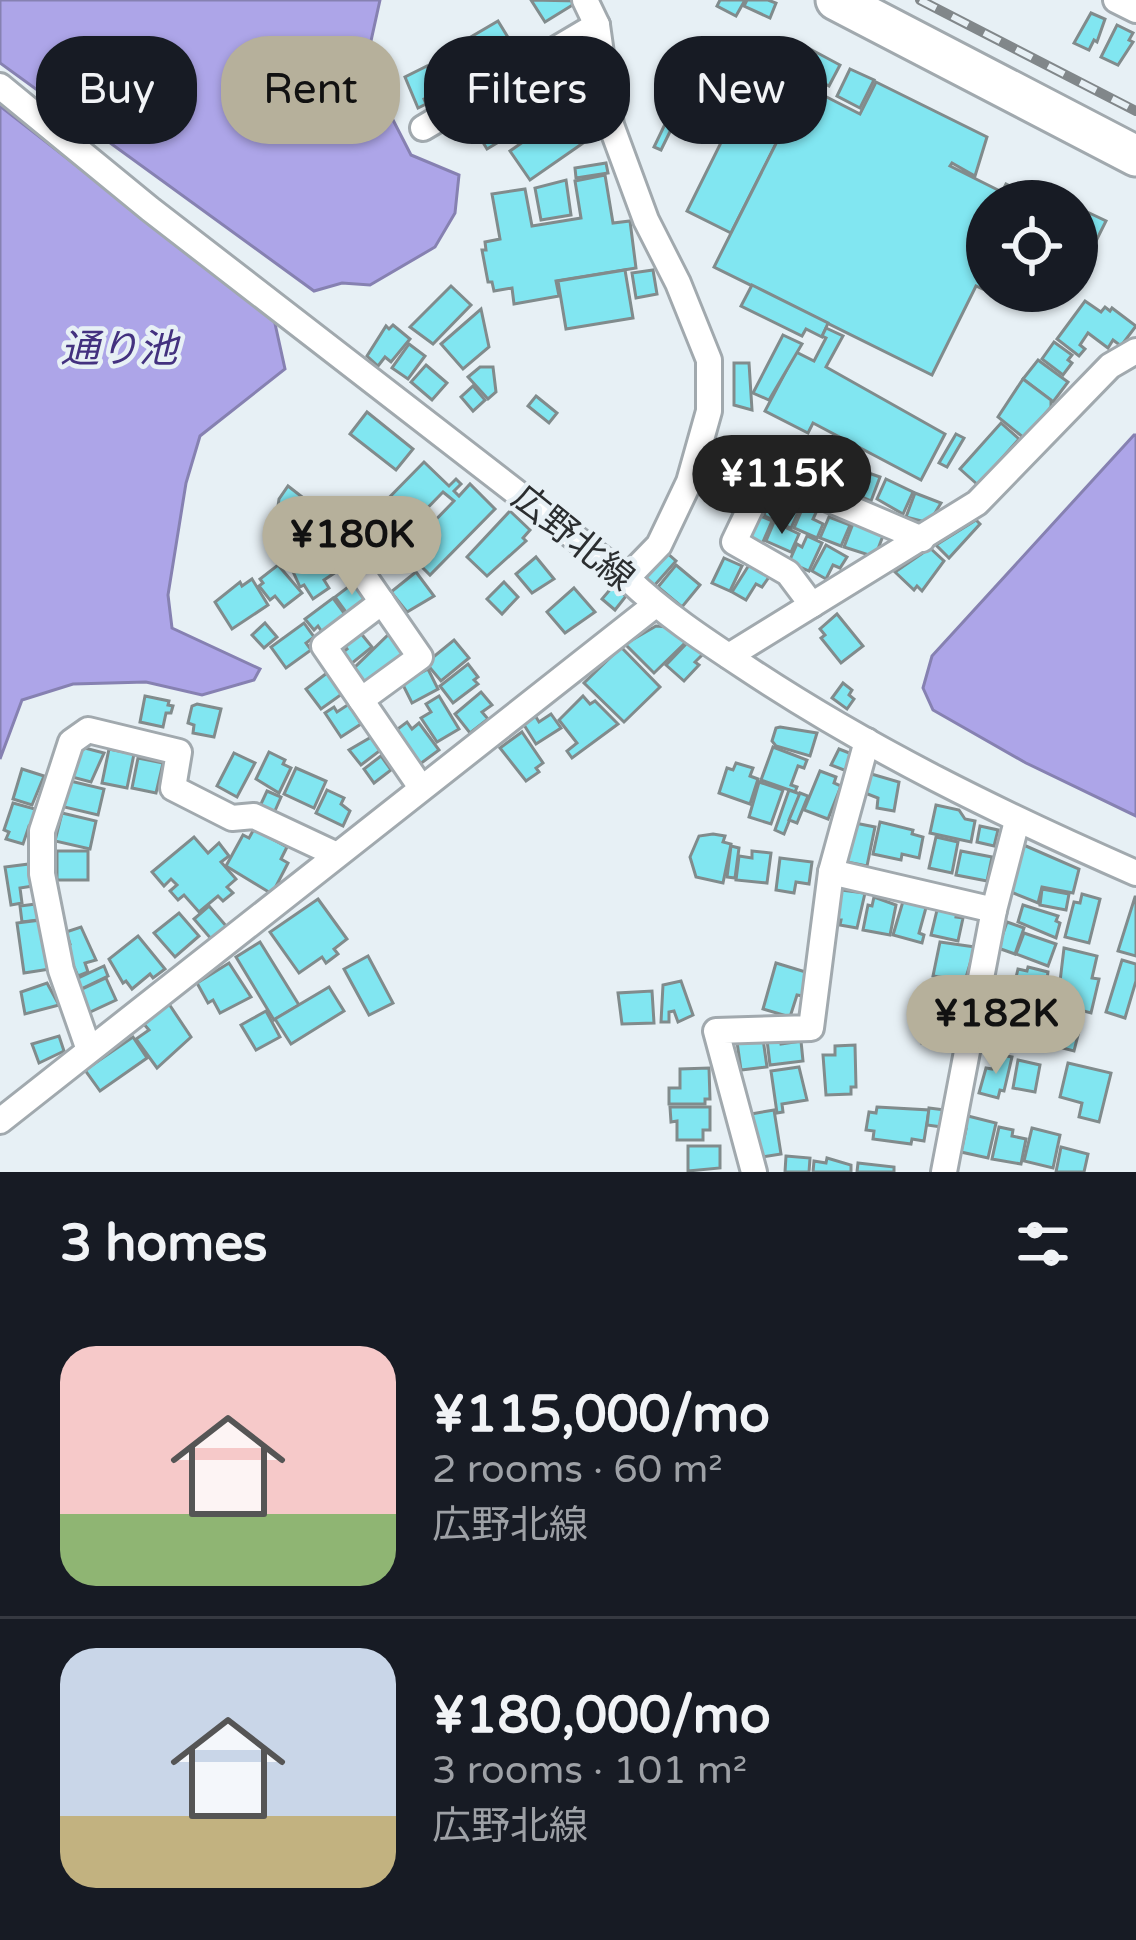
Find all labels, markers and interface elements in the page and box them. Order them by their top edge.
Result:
chip: Buy [36,36,197,144]
chip: Rent [221,36,400,144]
chip: Filters [424,36,630,144]
chip: New [654,36,827,144]
map controls [966,180,1098,312]
button: locate [966,180,1098,312]
water label: 通り池 [60,326,181,373]
pin: ¥115K [698,435,866,537]
text: ¥115K [719,450,845,497]
street label: 広野北線 [504,476,642,600]
pin: ¥180K [268,496,436,598]
text: ¥180K [289,511,415,558]
pin: ¥182K [912,975,1080,1077]
text: ¥182K [933,990,1059,1037]
icon: filters [1010,1211,1076,1277]
text: 3 homes [60,1213,268,1275]
text: ¥115,000/mo [432,1384,770,1446]
icon: home [156,1394,300,1538]
text: 2 rooms · 60 m² [432,1446,723,1493]
text: 広野北線 [432,1502,588,1549]
text: ¥180,000/mo [432,1685,771,1747]
icon: home [156,1696,300,1840]
text: 3 rooms · 101 m² [432,1747,747,1794]
text: 広野北線 [432,1803,588,1850]

